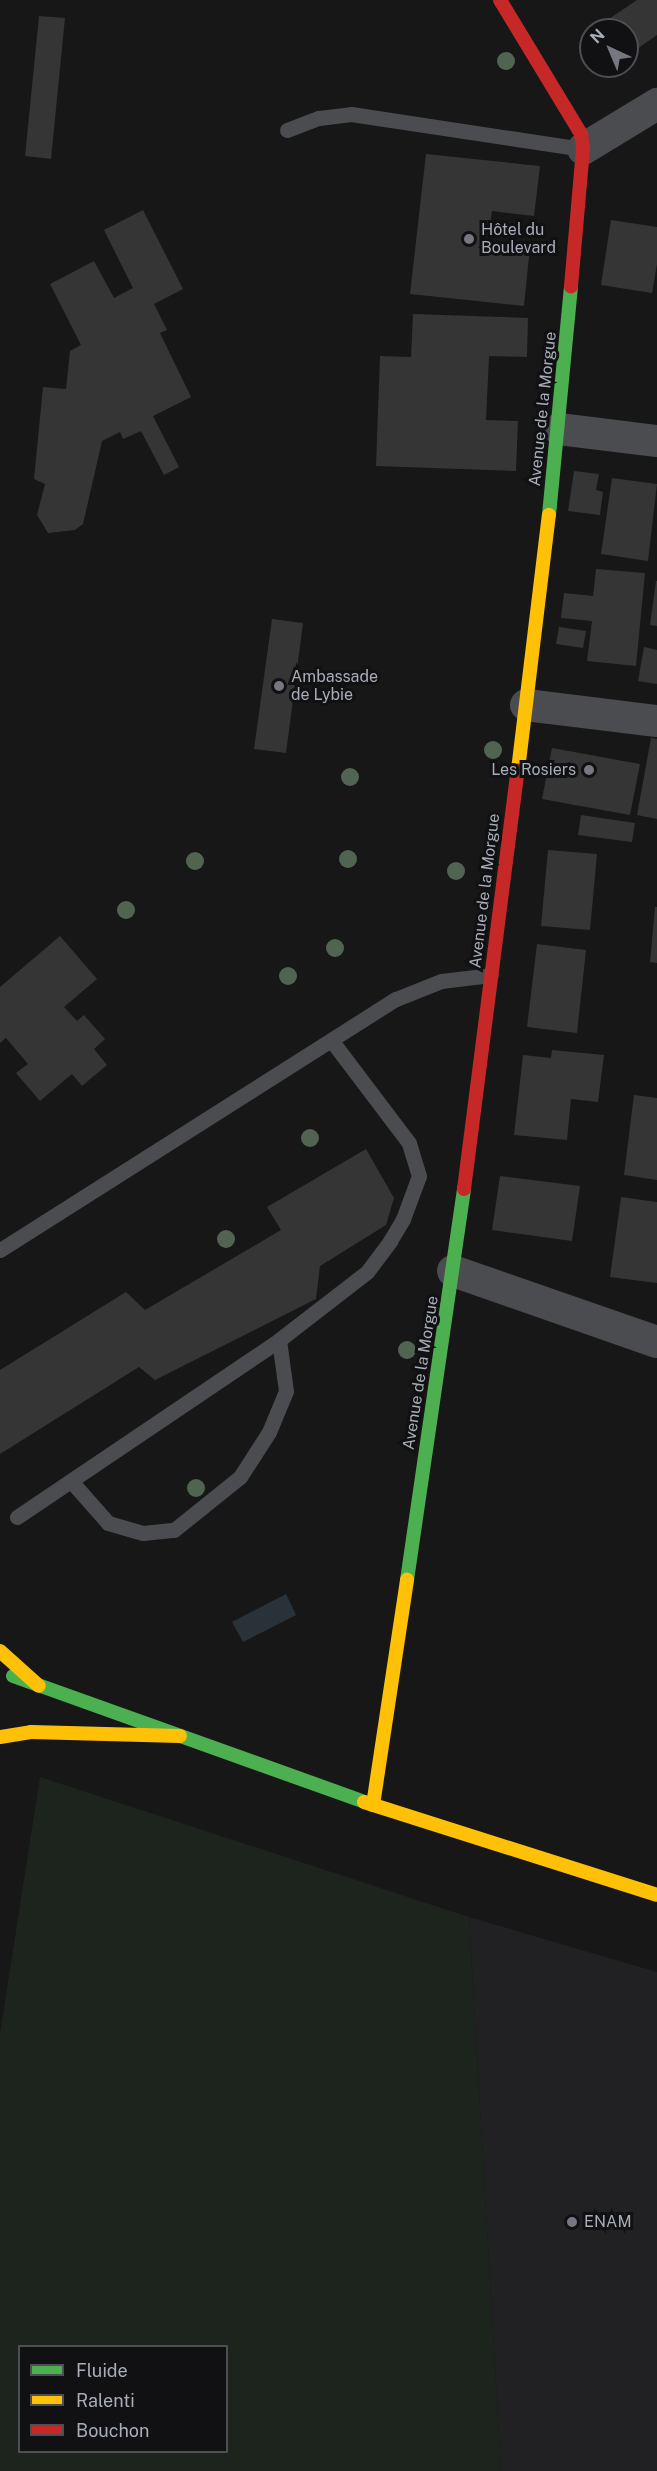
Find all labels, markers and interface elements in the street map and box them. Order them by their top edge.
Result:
north arrow [579,18,639,78]
text: N [586,25,609,47]
place label: Hôtel du Boulevard [481,220,556,258]
marker: Hôtel du Boulevard [462,232,476,246]
street label: Avenue de la Morgue [525,330,561,488]
place label: Ambassade de Lybie [291,667,378,705]
marker: Ambassade de Lybie [272,679,286,693]
place label: Les Rosiers [491,760,576,780]
marker: Les Rosiers [580,761,598,779]
street label: Avenue de la Morgue [466,812,504,970]
street label: Avenue de la Morgue [399,1294,443,1452]
place label: ENAM [584,2212,632,2232]
marker: ENAM [565,2215,579,2229]
legend [18,2345,228,2453]
text: Fluide [76,2360,128,2381]
text: Ralenti [76,2390,135,2411]
text: Bouchon [76,2420,149,2441]

